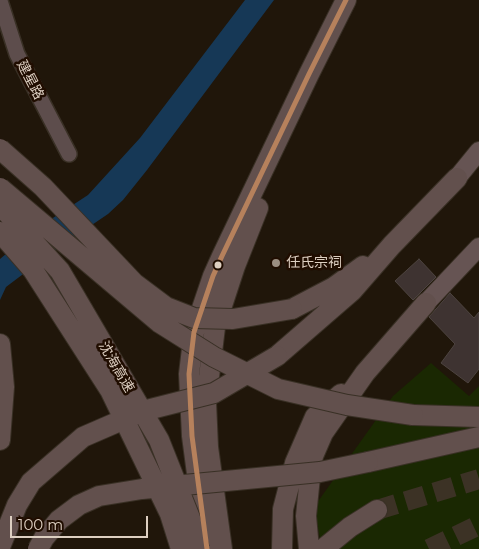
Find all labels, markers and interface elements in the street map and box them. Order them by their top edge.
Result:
street label: 建星路 [13,57,47,103]
place label: 任氏宗祠 [286,255,342,271]
marker: 任氏宗祠 [270,257,282,269]
unlabelled marker [213,260,223,270]
street label: 沈海高速 [95,339,137,395]
scale bar [12,506,150,538]
text: 100 m [18,515,63,534]

